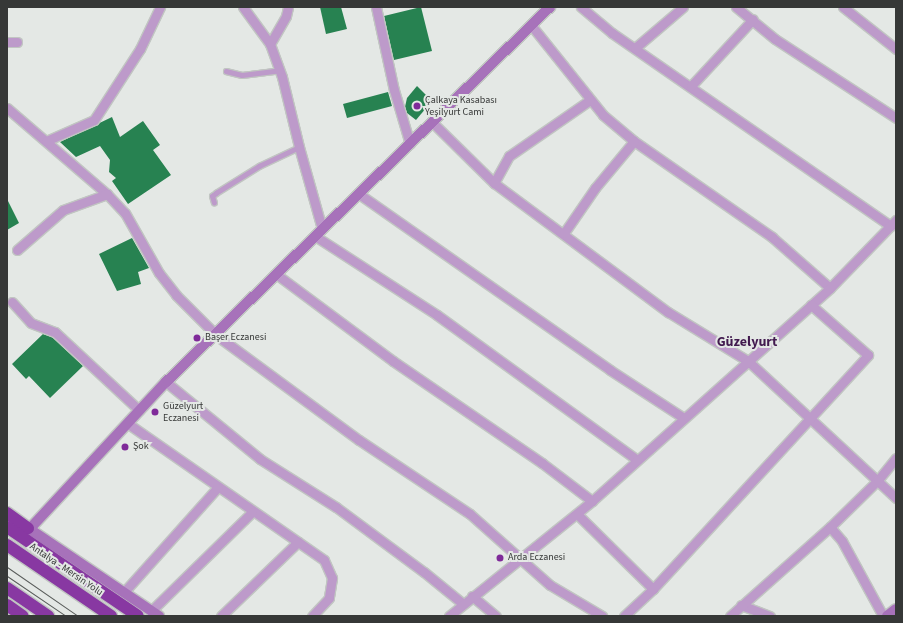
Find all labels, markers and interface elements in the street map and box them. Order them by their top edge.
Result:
place label: Çalkaya Kasabası Yeşilyurt Cami [425,94,497,118]
marker: Çalkaya Kasabası Yeşilyurt Cami [412,101,422,111]
place label: Başer Eczanesi [205,332,266,344]
marker: Başer Eczanesi [192,333,202,343]
district label: Güzelyurt [717,334,777,350]
place label: Güzelyurt Eczanesi [163,400,203,424]
marker: Güzelyurt Eczanesi [150,407,160,417]
place label: Şok [133,441,149,453]
marker: Şok [120,442,130,452]
street label: Antalya - Mersin Yolu [27,541,105,599]
place label: Arda Eczanesi [508,552,565,564]
marker: Arda Eczanesi [495,553,505,563]

